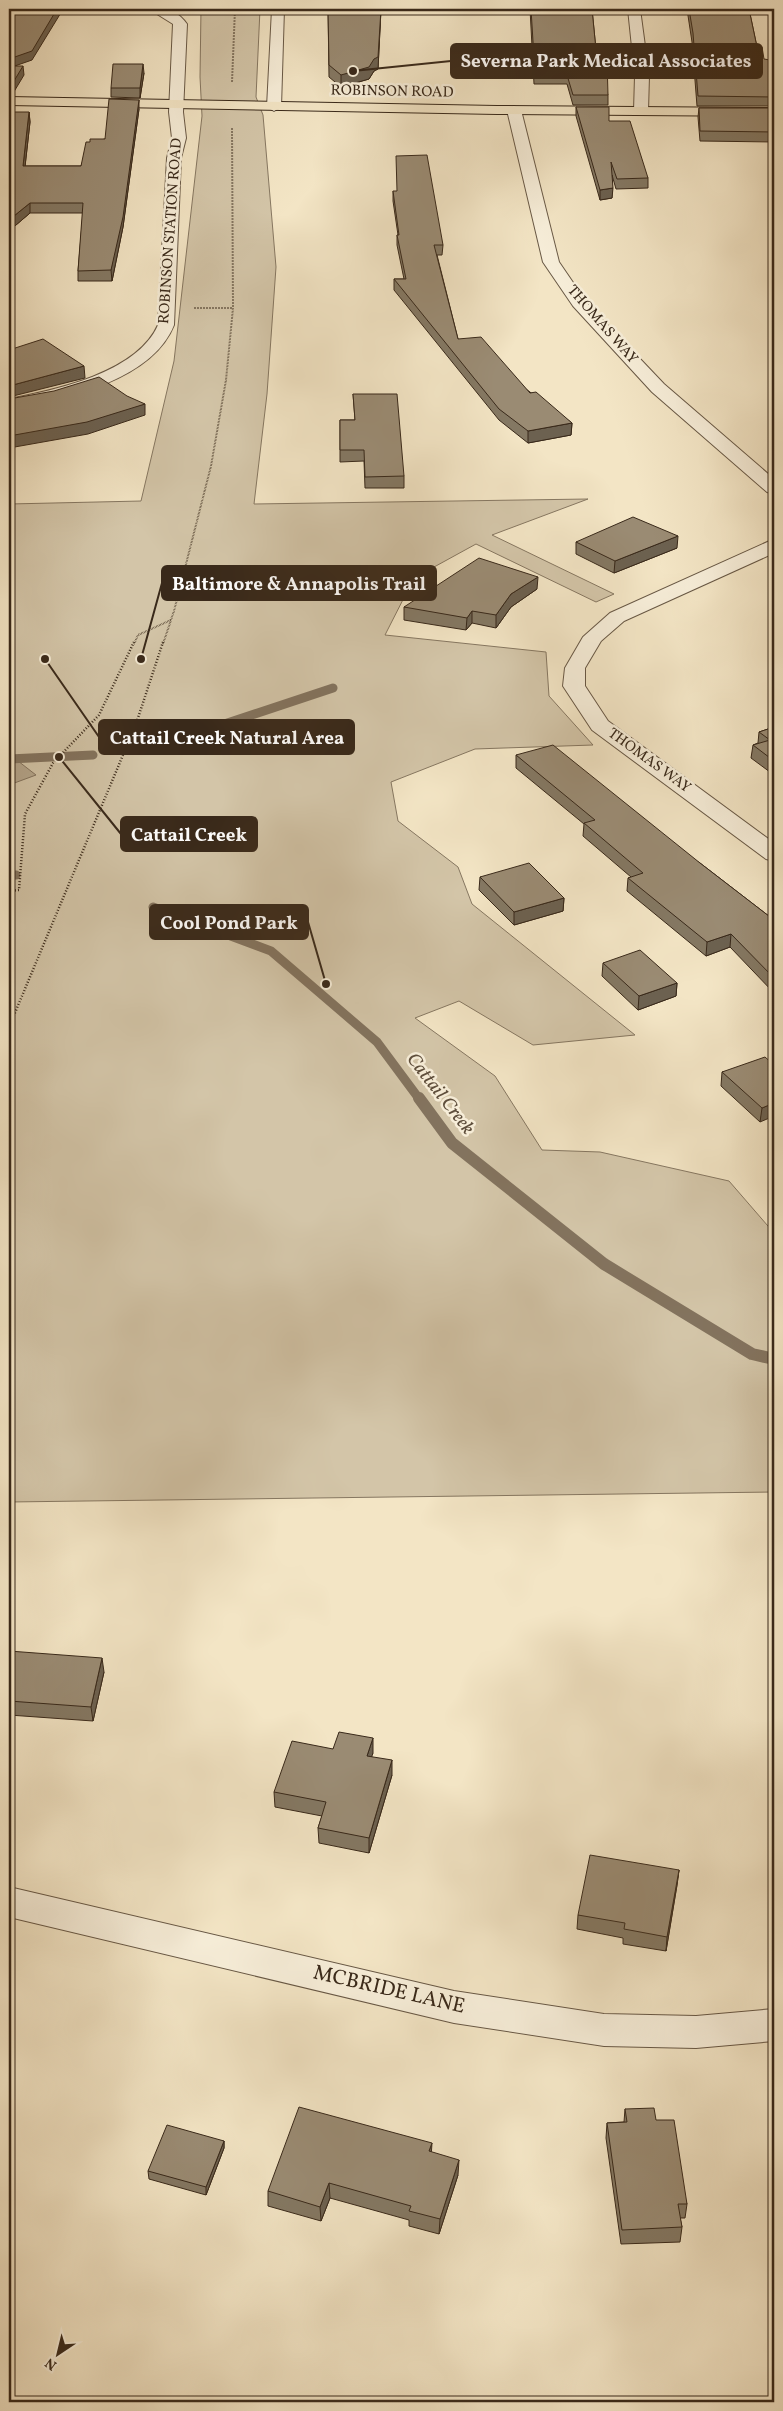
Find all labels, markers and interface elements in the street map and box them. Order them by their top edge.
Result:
callout: Severna Park Medical Associates [451,44,762,78]
text: Severna Park Medical Associates [460,49,752,75]
street label: ROBINSON ROAD [330,80,454,104]
street label: ROBINSON STATION ROAD [154,137,188,325]
street label: THOMAS WAY [562,281,643,369]
callout: Baltimore & Annapolis Trail [162,566,436,600]
text: Baltimore & Annapolis Trail [172,572,426,598]
callout: Cattail Creek Natural Area [99,720,354,754]
street label: THOMAS WAY [603,724,695,799]
text: Cattail Creek Natural Area [110,726,344,752]
callout: Cattail Creek [121,817,257,851]
text: Cattail Creek [131,823,248,849]
callout: Cool Pond Park [150,905,308,939]
text: Cool Pond Park [160,911,298,937]
water label: Cattail Creek [400,1048,480,1140]
street label: MCBRIDE LANE [310,1958,468,2022]
north arrow [32,2328,82,2378]
text: N [42,2353,61,2374]

